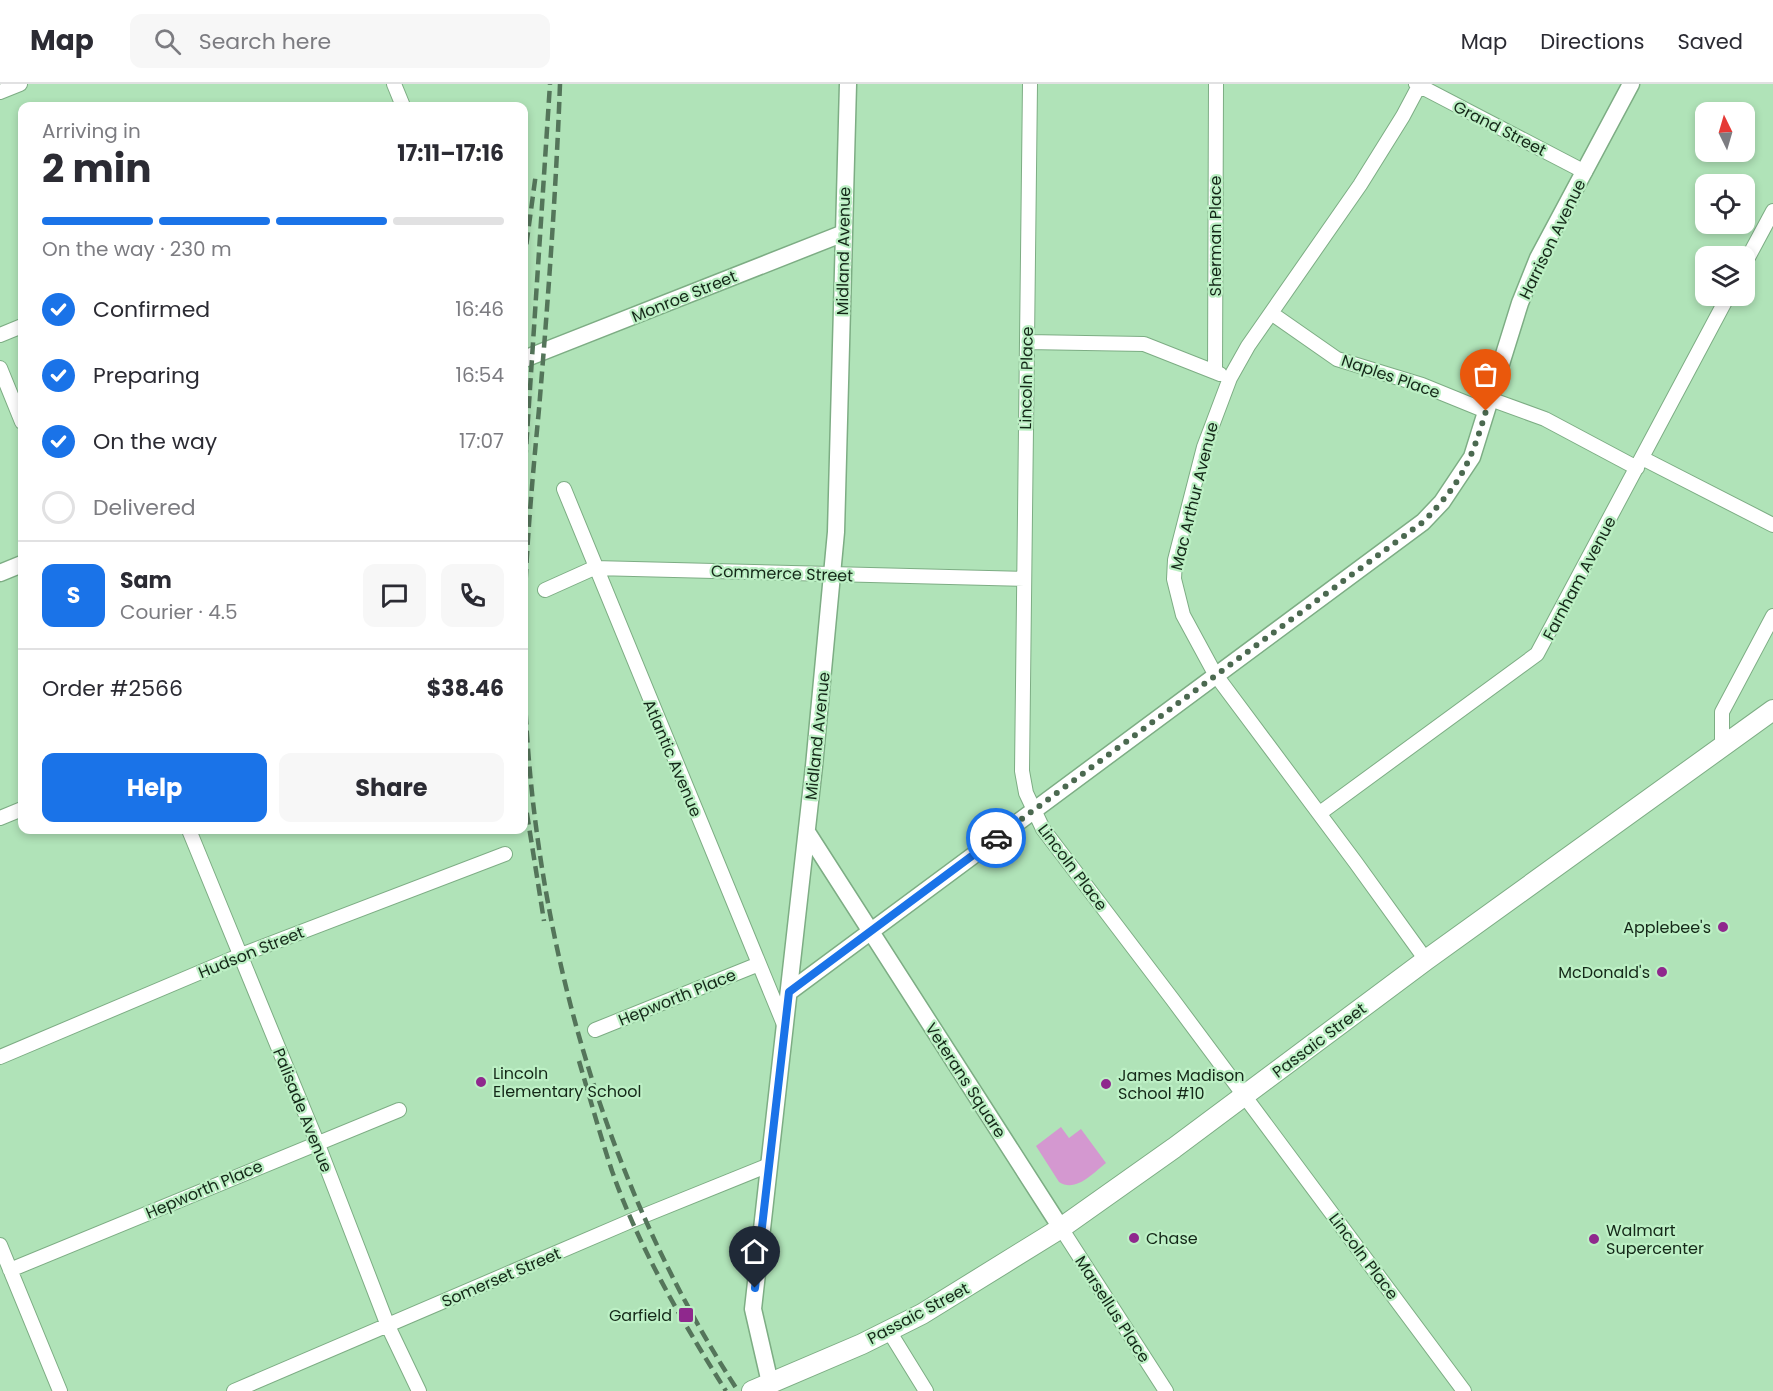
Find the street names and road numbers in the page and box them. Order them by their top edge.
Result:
street label: Grand Street [1449,95,1550,162]
street label: Sherman Place [1204,175,1227,296]
street label: Harrison Avenue [1513,175,1592,303]
street label: Midland Avenue [831,186,856,316]
street label: Monroe Street [628,265,740,328]
street label: Lincoln Place [1014,326,1039,430]
street label: Naples Place [1338,349,1443,404]
street label: Mac Arthur Avenue [1165,420,1224,573]
street label: Farnham Avenue [1537,512,1622,644]
street label: Commerce Street [711,560,854,587]
street label: Midland Avenue [799,671,836,801]
street label: Atlantic Avenue [637,696,708,820]
street label: Lincoln Place [1032,819,1113,915]
street label: Hudson Street [195,921,308,984]
street label: Hepworth Place [615,963,740,1032]
street label: Passaic Street [1268,997,1371,1083]
street label: Veterans Square [920,1018,1012,1142]
street label: Palisade Avenue [267,1045,338,1176]
street label: Hepworth Place [142,1154,266,1224]
street label: Lincoln Place [1323,1208,1404,1304]
street label: Somerset Street [438,1242,564,1313]
street label: Marsellus Place [1069,1251,1156,1367]
street label: Passaic Street [863,1277,973,1350]

